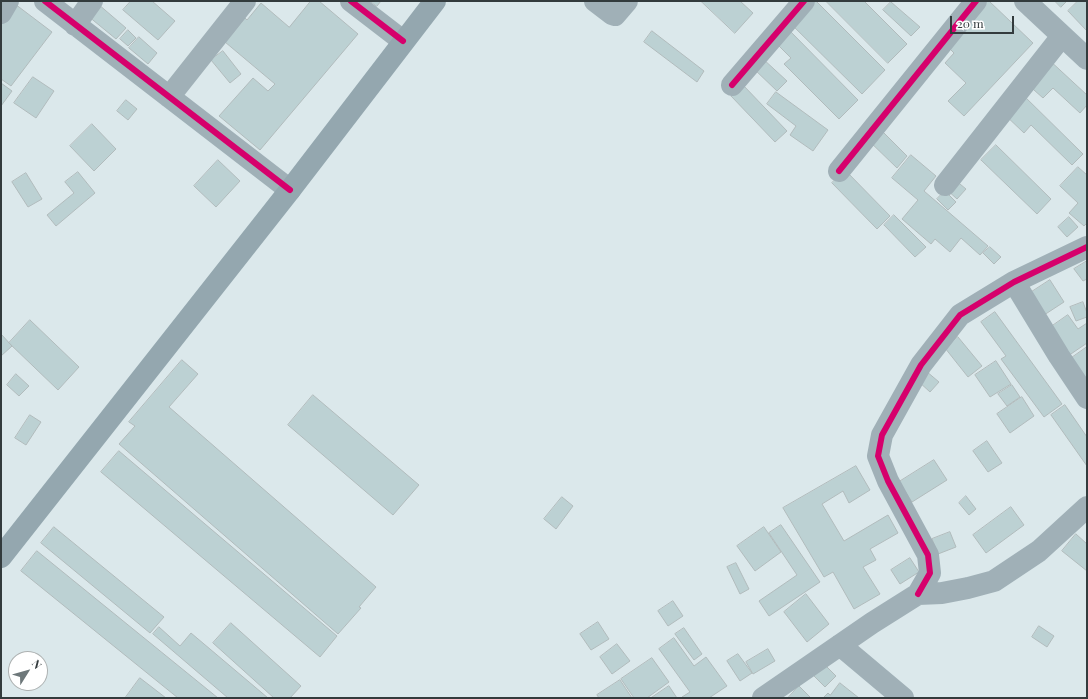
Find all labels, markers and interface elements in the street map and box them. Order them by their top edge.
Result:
scale bar [952,8,1016,34]
text: 20 m [957,15,984,31]
north arrow [8,651,48,691]
text: N [29,656,46,672]

